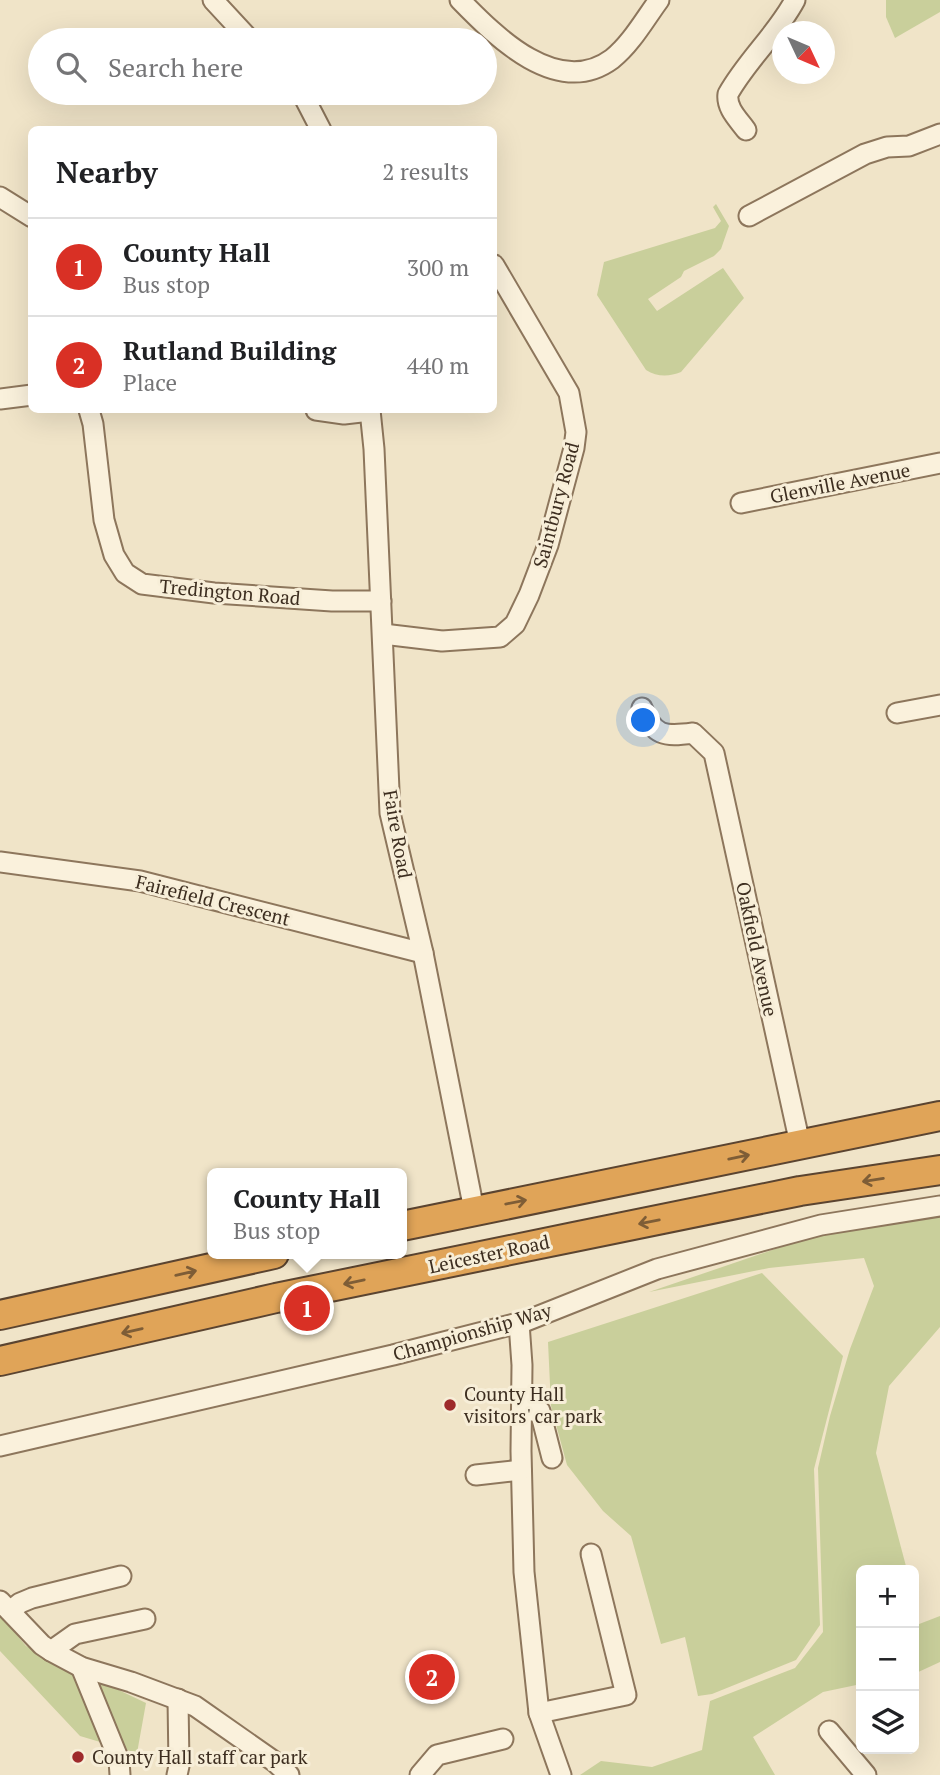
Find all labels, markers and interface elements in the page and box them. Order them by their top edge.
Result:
north arrow [772,21,835,84]
search box [28,28,497,105]
icon: search [52,48,90,86]
text: Search here [108,50,243,84]
text: Nearby [56,152,158,192]
text: 2 results [382,156,469,187]
text: County Hall [123,235,270,269]
text: 1 [73,252,86,283]
text: 300 m [407,252,469,283]
text: Bus stop [123,269,210,300]
text: Rutland Building [123,333,336,367]
text: 2 [73,350,86,381]
text: 440 m [407,350,469,381]
text: Place [123,367,177,398]
street label: Saintbury Road [527,439,584,571]
street label: Glenville Avenue [768,457,912,508]
street label: Tredington Road [159,573,302,610]
your location [626,703,660,737]
street label: Faire Road [378,788,419,881]
street label: Fairefield Crescent [133,868,293,931]
street label: Oakfield Avenue [731,879,784,1019]
one-way arrow [727,1149,750,1163]
popup [207,1168,407,1259]
one-way arrow [862,1174,884,1187]
text: County Hall [233,1181,381,1215]
one-way arrow [504,1195,527,1209]
text: Bus stop [233,1215,320,1246]
one-way arrow [638,1215,661,1229]
street label: Leicester Road [426,1228,552,1279]
one-way arrow [174,1266,197,1280]
one-way arrow [343,1276,366,1290]
pin: 1 [284,1282,330,1334]
street label: Championship Way [390,1297,554,1366]
one-way arrow [121,1325,144,1338]
place label: County Hall visitors' car park [463,1381,602,1428]
marker: County Hall visitors' car park [442,1397,458,1413]
map controls [856,1565,919,1754]
button: + [856,1565,919,1628]
button: − [856,1628,919,1691]
pin: 2 [409,1651,455,1703]
button: layers [856,1691,919,1754]
place label: County Hall staff car park [92,1744,308,1769]
marker: County Hall staff car park [70,1749,86,1765]

